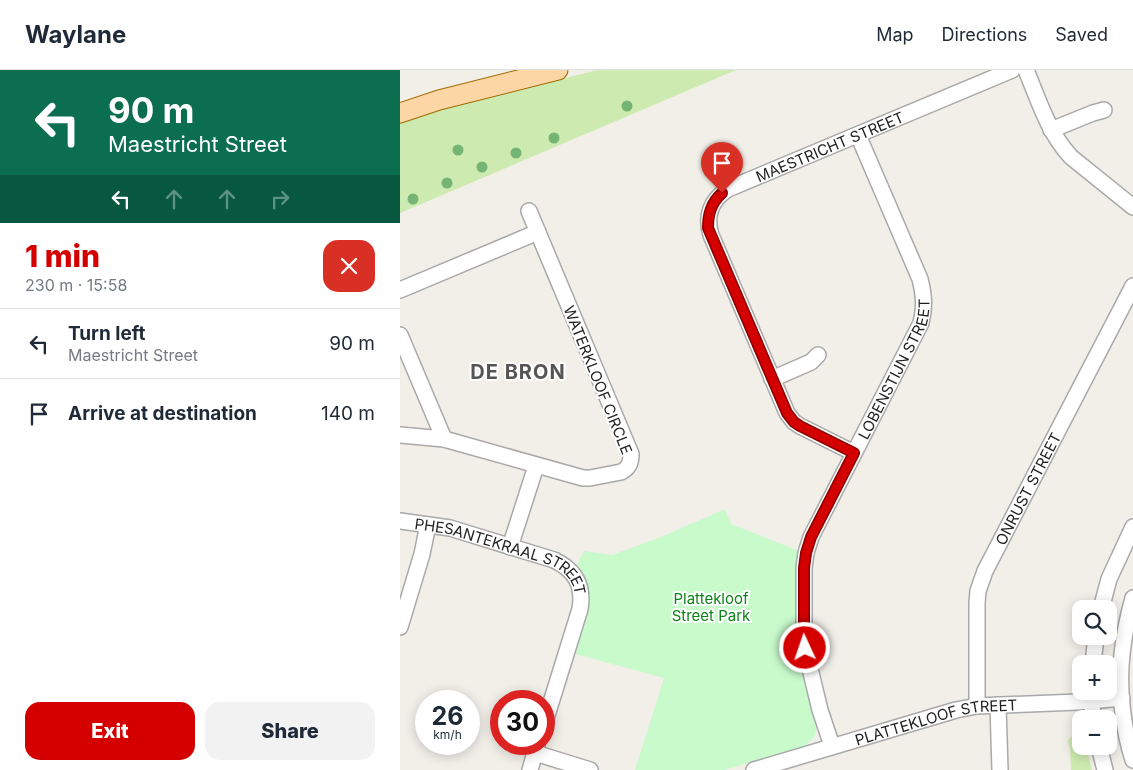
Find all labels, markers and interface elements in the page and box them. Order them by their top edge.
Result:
text: Waylane [25,20,126,49]
text: Map [876,24,914,45]
text: Directions [942,24,1027,45]
text: Saved [1055,24,1108,45]
text: 90 m [108,89,195,131]
icon: left [25,90,90,155]
street label: MAESTRICHT STREET [753,107,907,186]
text: Maestricht Street [108,131,287,157]
pin [701,142,743,193]
icon: arrive [708,149,736,177]
icon: left [107,185,135,213]
icon: ahead [160,185,188,213]
icon: ahead [213,185,241,213]
icon: right [266,185,294,213]
text: 1 min [25,238,100,274]
button: close [323,240,375,292]
text: 230 m · 15:58 [25,275,127,295]
street label: LOBENSTIJN STREET [853,298,933,442]
street label: WATERKLOOF CIRCLE [559,303,637,457]
text: Turn left [68,322,146,345]
icon: left [25,330,53,358]
text: 90 m [329,332,375,355]
text: Maestricht Street [68,345,198,365]
district label: DE BRON [470,360,566,384]
icon: arrive [25,400,53,428]
text: Arrive at destination [68,402,257,425]
text: 140 m [321,402,375,425]
street label: ONRUST STREET [991,429,1065,548]
street label: PHESANTEKRAAL STREET [414,514,590,596]
park label: Plattekloof Street Park [672,589,751,625]
map controls [1072,600,1117,755]
button: search [1072,600,1117,645]
position arrow [778,621,830,673]
button: + [1072,655,1117,700]
speed limit sign: 30 [490,690,555,755]
street label: PLATTEKLOOF STREET [853,695,1017,749]
text: 26 [432,701,463,731]
button: Exit [25,702,195,760]
button: Share [205,702,375,760]
button: − [1072,710,1117,755]
text: km/h [433,727,462,742]

